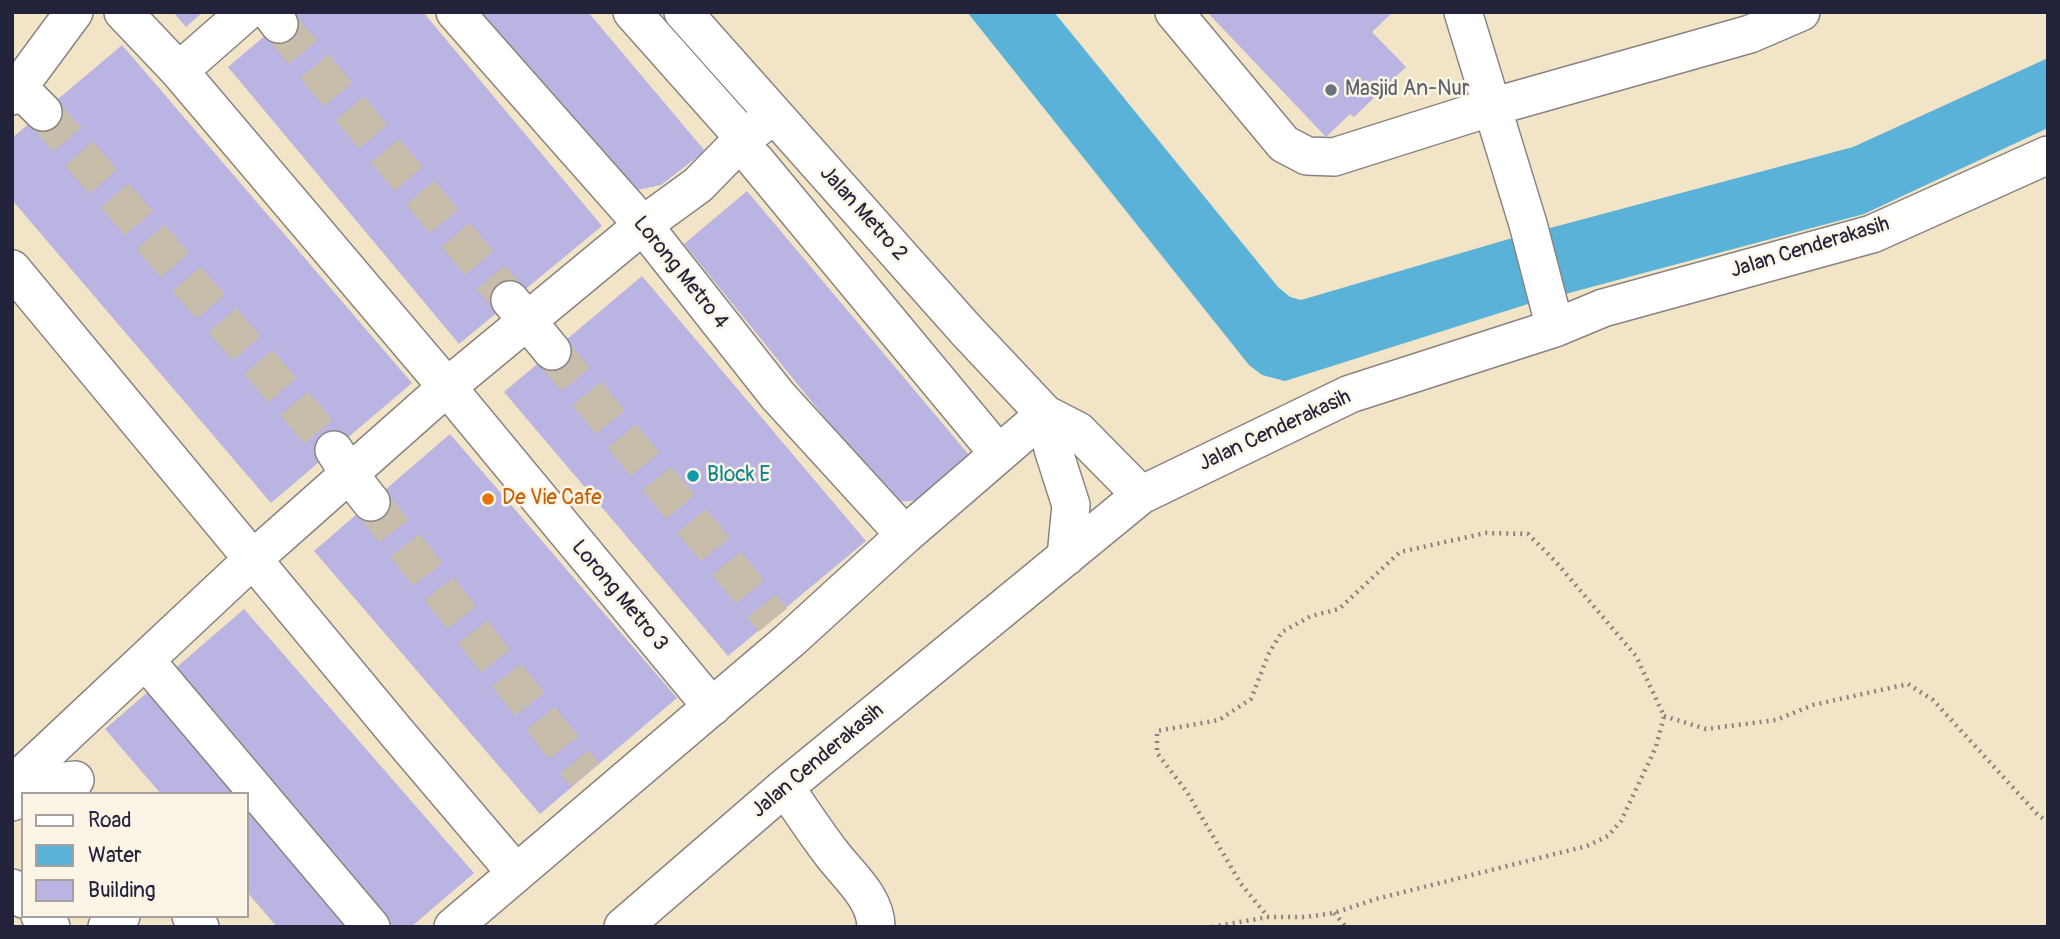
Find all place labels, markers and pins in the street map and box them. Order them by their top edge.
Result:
place label: Masjid An-Nur [1345,77,1469,103]
marker: Masjid An-Nur [1323,82,1339,98]
place label: Block E [707,463,770,489]
marker: Block E [685,468,701,484]
place label: De Vie Cafe [502,486,602,512]
marker: De Vie Cafe [480,491,496,507]

